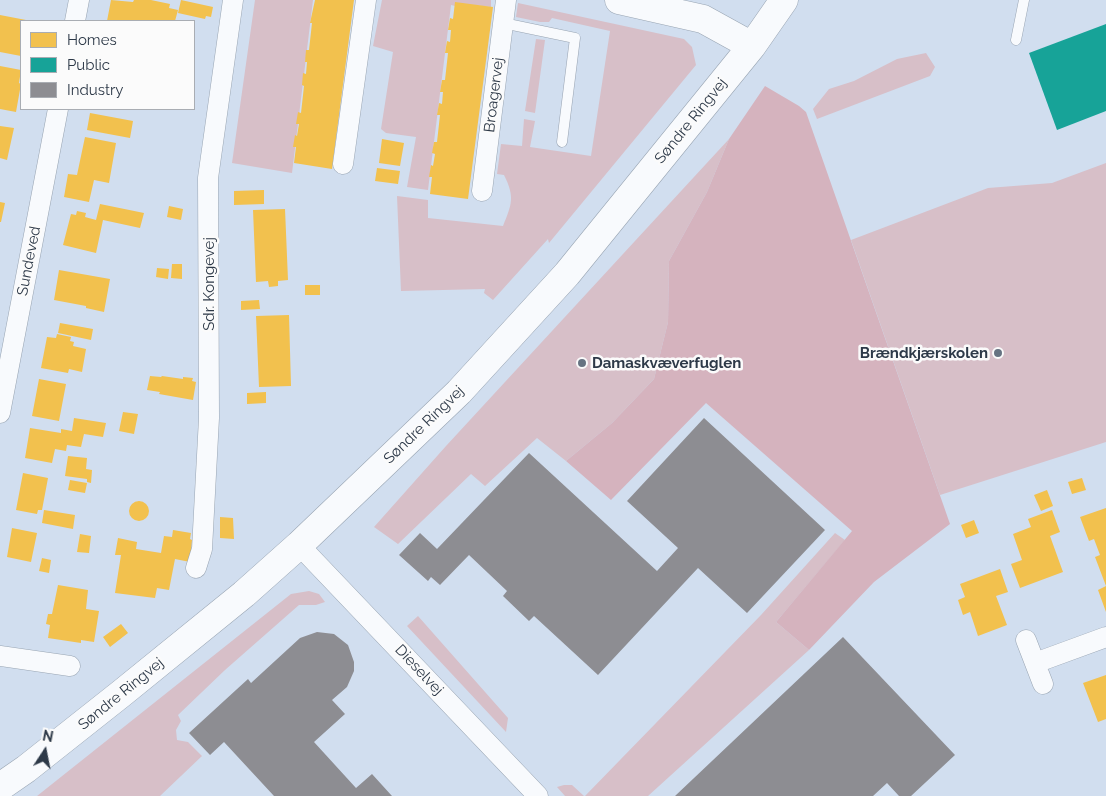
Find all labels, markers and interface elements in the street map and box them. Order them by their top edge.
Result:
legend [20,20,195,110]
text: Homes [67,31,117,49]
text: Public [67,56,110,74]
street label: Broagervej [480,57,508,133]
street label: Søndre Ringvej [651,75,731,167]
text: Industry [67,81,123,99]
street label: Sundeved [13,225,45,297]
street label: Sdr. Kongevej [200,237,218,331]
place label: Brændkjærskolen [860,344,988,362]
marker: Brændkjærskolen [992,347,1004,359]
place label: Damaskvæverfuglen [592,354,741,372]
marker: Damaskvæverfuglen [576,357,588,369]
street label: Søndre Ringvej [380,382,468,468]
street label: Dieselvej [391,641,447,699]
street label: Søndre Ringvej [75,654,167,734]
north arrow [20,726,70,776]
text: N [41,727,55,745]

